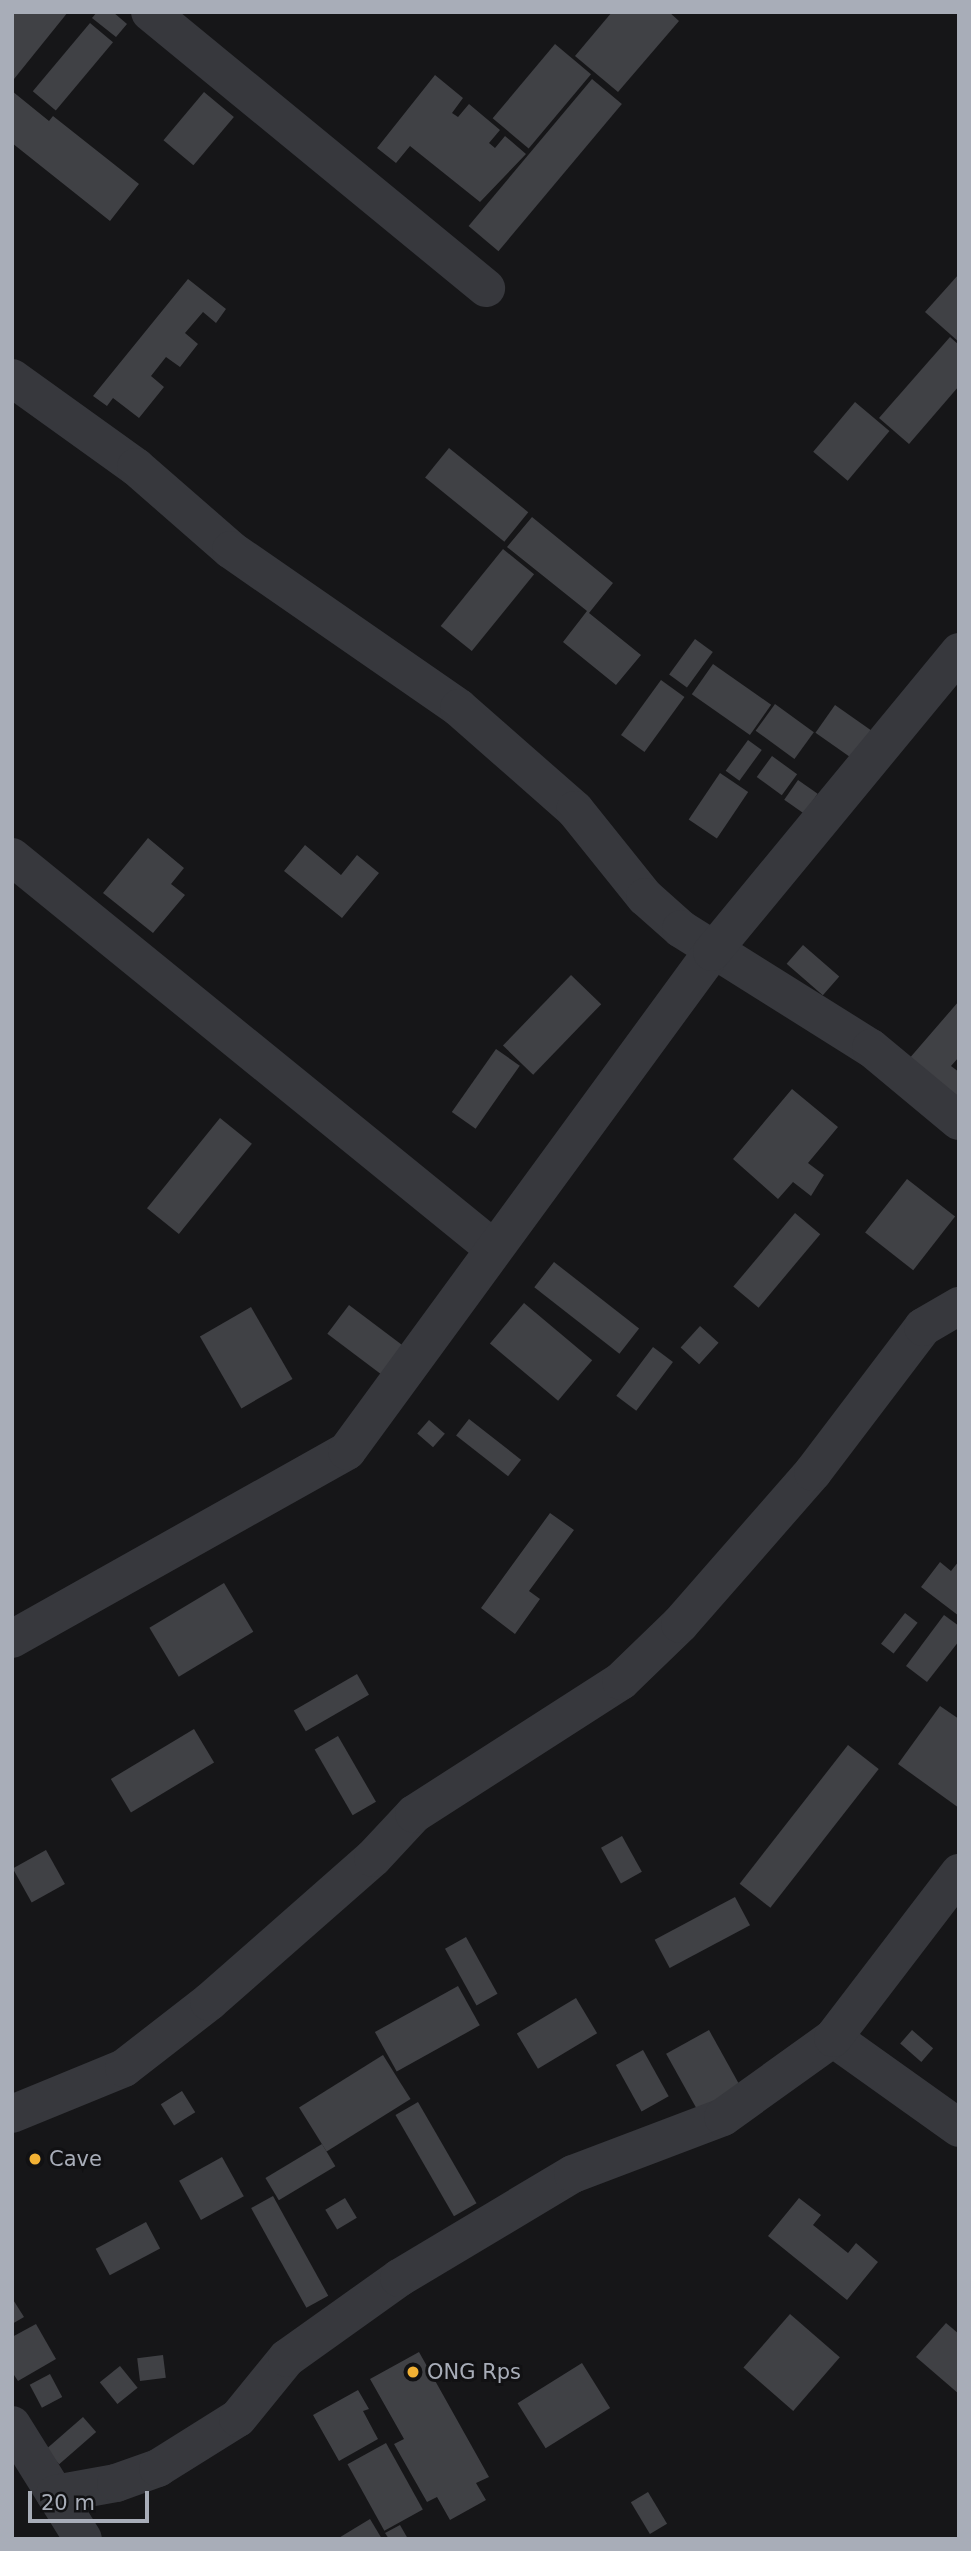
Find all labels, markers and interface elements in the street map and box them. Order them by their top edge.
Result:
place label: Cave [49,2146,102,2172]
marker: Cave [27,2151,43,2167]
place label: ONG Rps [427,2359,521,2385]
marker: ONG Rps [405,2364,421,2380]
scale bar [32,2478,152,2522]
text: 20 m [41,2491,95,2515]

